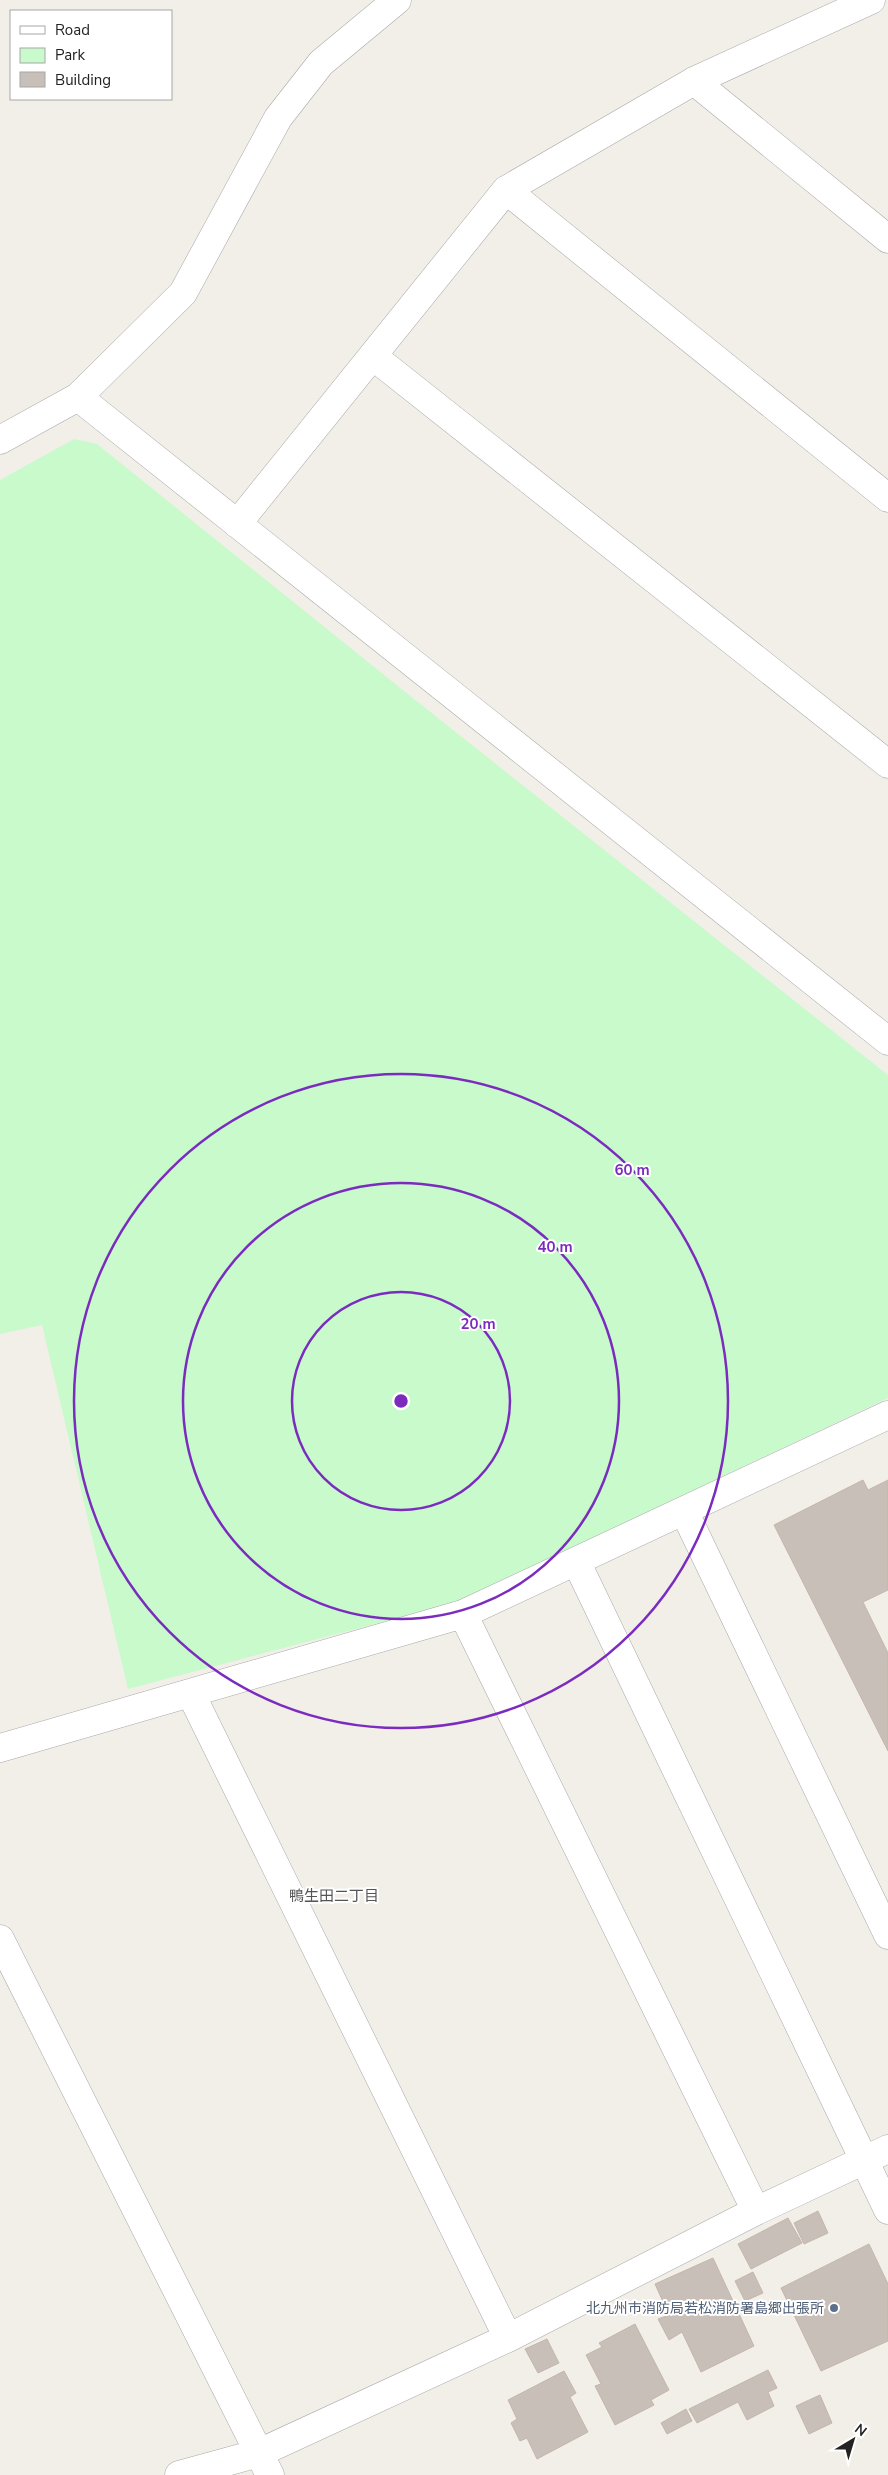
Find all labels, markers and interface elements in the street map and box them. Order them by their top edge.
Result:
legend [10,10,172,100]
text: Road [55,20,90,40]
text: Park [55,45,85,65]
text: Building [55,70,111,90]
text: 60 m [614,1160,650,1180]
text: 40 m [537,1237,573,1257]
text: 20 m [460,1314,496,1334]
centre of rings [392,1392,410,1410]
district label: 鴨生田二丁目 [289,1886,379,1906]
place label: 北九州市消防局若松消防署島郷出張所 [586,2299,824,2318]
marker: 北九州市消防局若松消防署島郷出張所 [828,2302,840,2314]
north arrow [828,2415,878,2465]
text: N [851,2419,871,2441]

